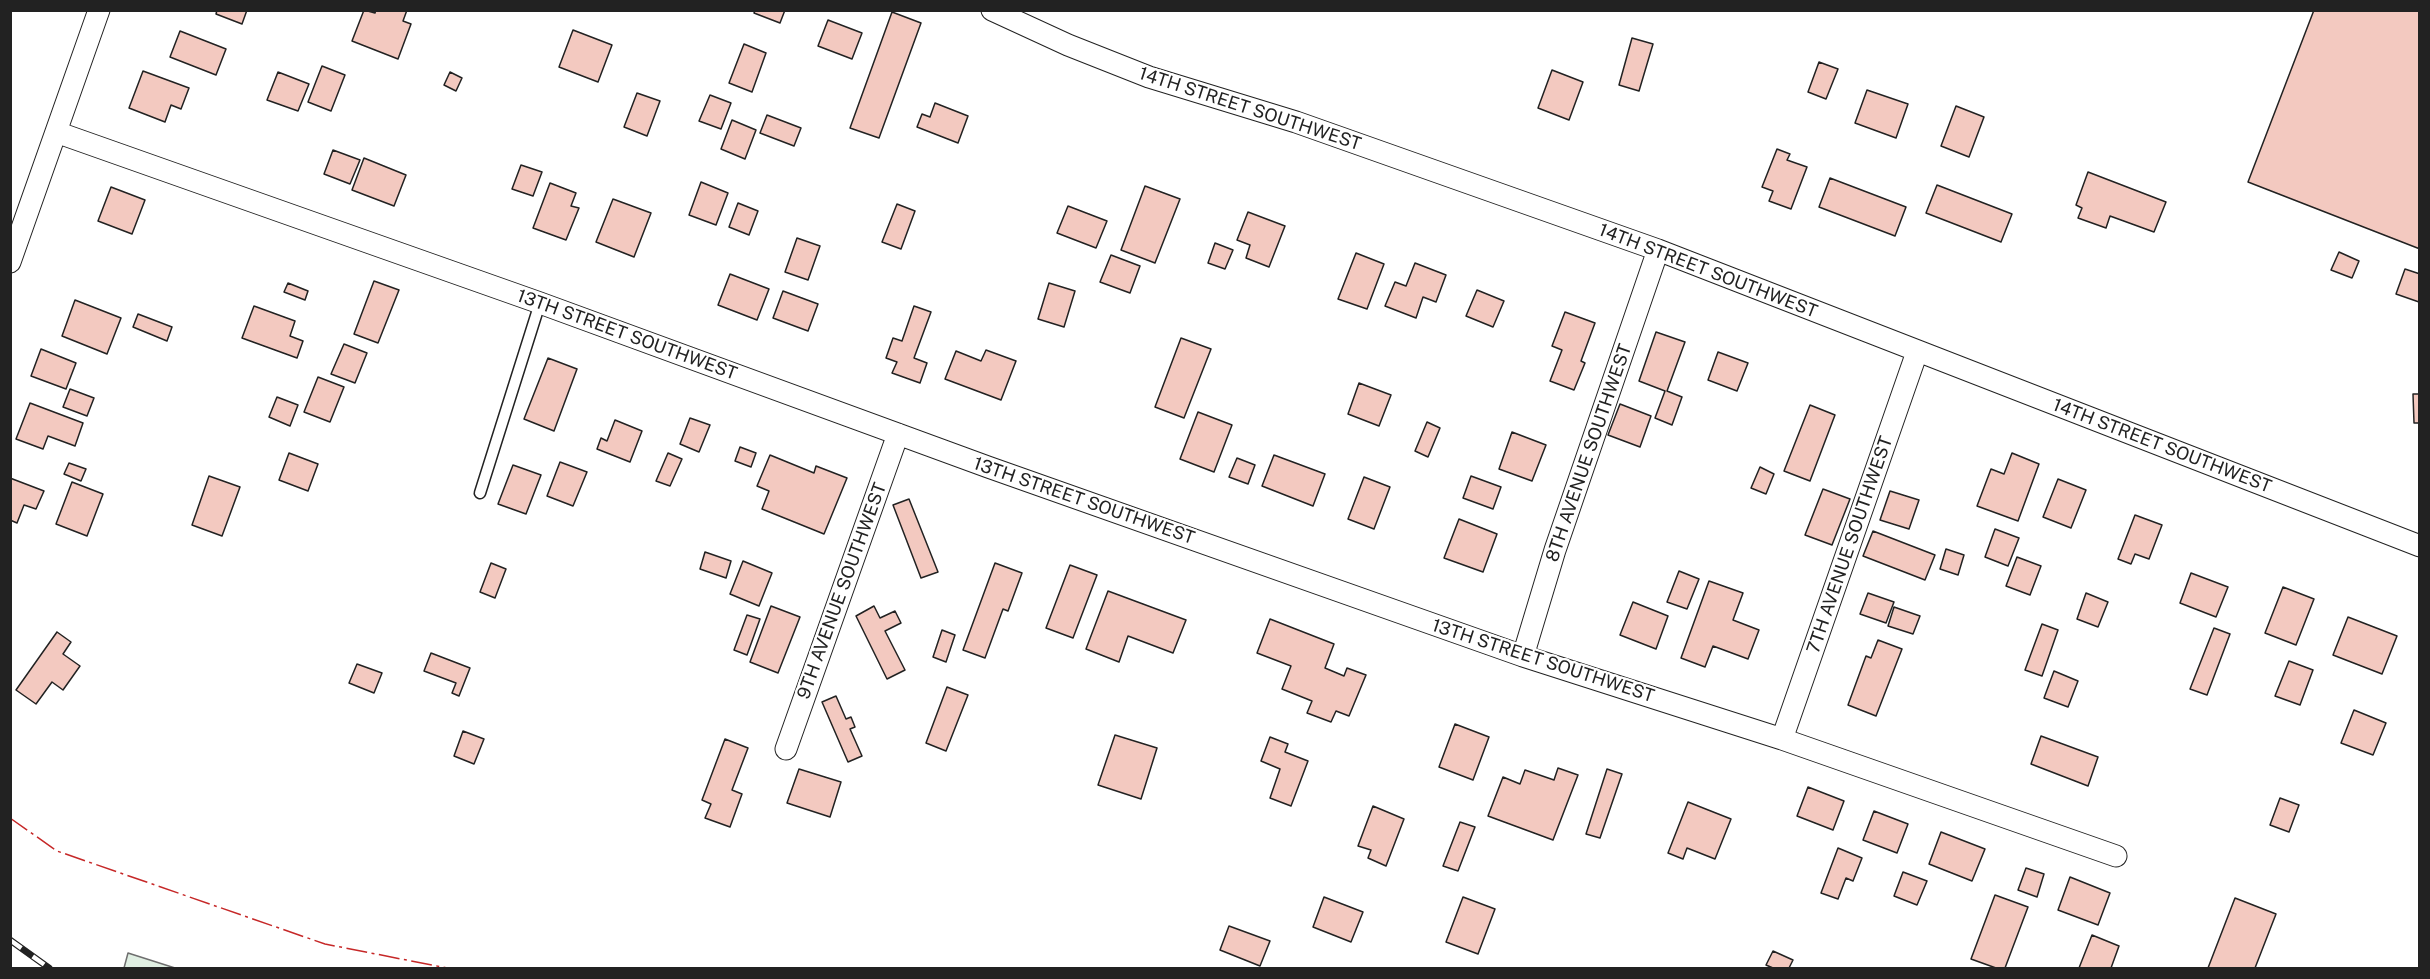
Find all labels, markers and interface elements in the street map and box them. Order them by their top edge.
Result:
street label: 14TH STREET SOUTHWEST [1136,63,1364,155]
street label: 14TH STREET SOUTHWEST [1596,219,1820,323]
street label: 13TH STREET SOUTHWEST [514,285,740,385]
street label: 8TH AVENUE SOUTHWEST [1542,341,1636,565]
street label: 14TH STREET SOUTHWEST [2050,394,2274,498]
street label: 7TH AVENUE SOUTHWEST [1803,434,1897,656]
street label: 13TH STREET SOUTHWEST [970,453,1198,549]
street label: 9TH AVENUE SOUTHWEST [793,480,891,702]
street label: 13TH STREET SOUTHWEST [1429,615,1657,707]

